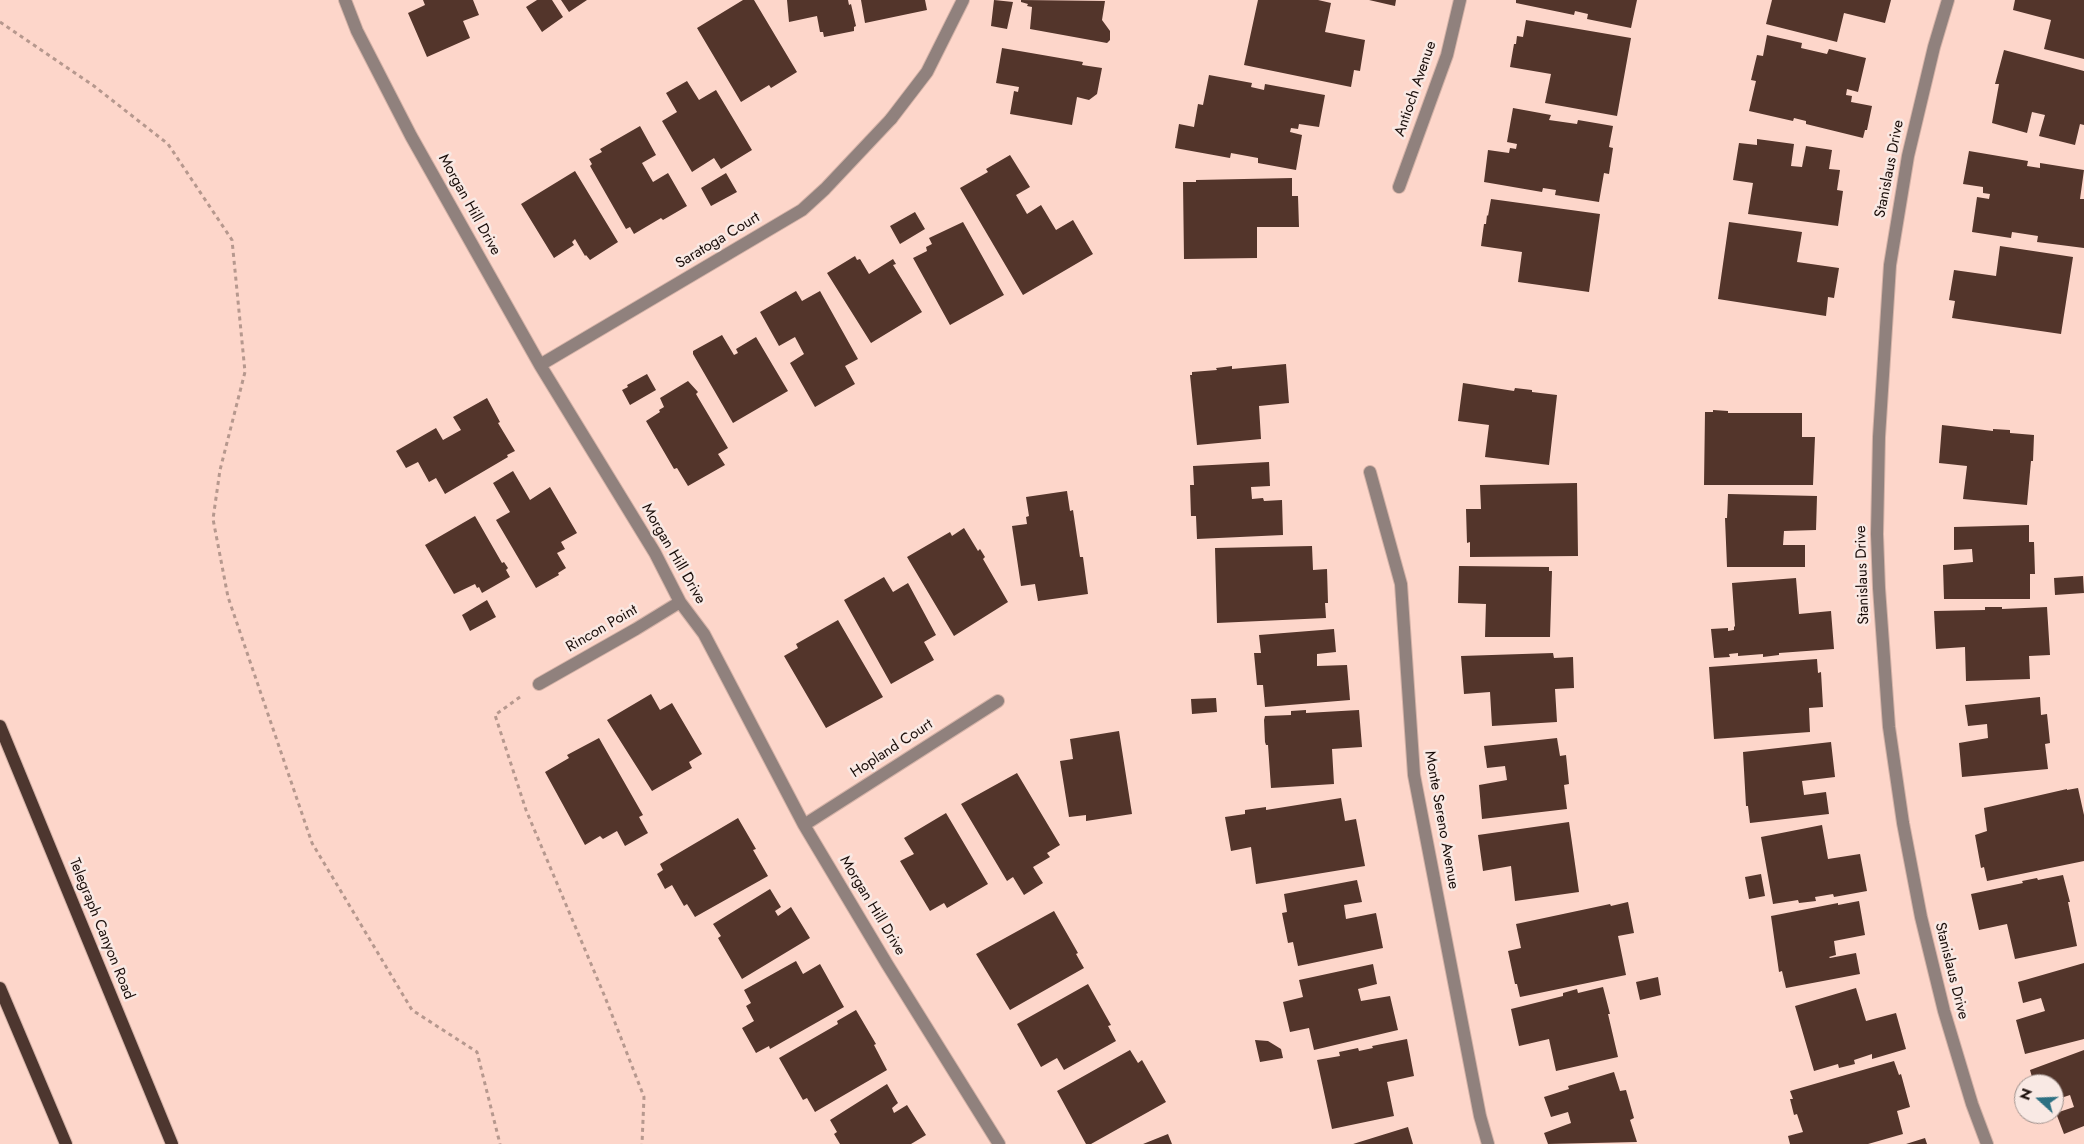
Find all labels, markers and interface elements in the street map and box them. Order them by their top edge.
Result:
street label: Antioch Avenue [1391,39,1441,139]
street label: Stanislaus Drive [1872,119,1908,219]
street label: Morgan Hill Drive [434,151,504,259]
street label: Saratoga Court [673,209,763,273]
street label: Morgan Hill Drive [637,501,709,607]
street label: Stanislaus Drive [1852,525,1874,625]
street label: Rincon Point [563,601,641,657]
street label: Hopland Court [848,716,936,782]
street label: Monte Sereno Avenue [1420,750,1462,890]
street label: Morgan Hill Drive [835,853,909,959]
street label: Telegraph Canyon Road [64,856,138,1002]
street label: Stanislaus Drive [1930,921,1972,1021]
north arrow [2014,1074,2064,1124]
text: N [2015,1086,2037,1103]

